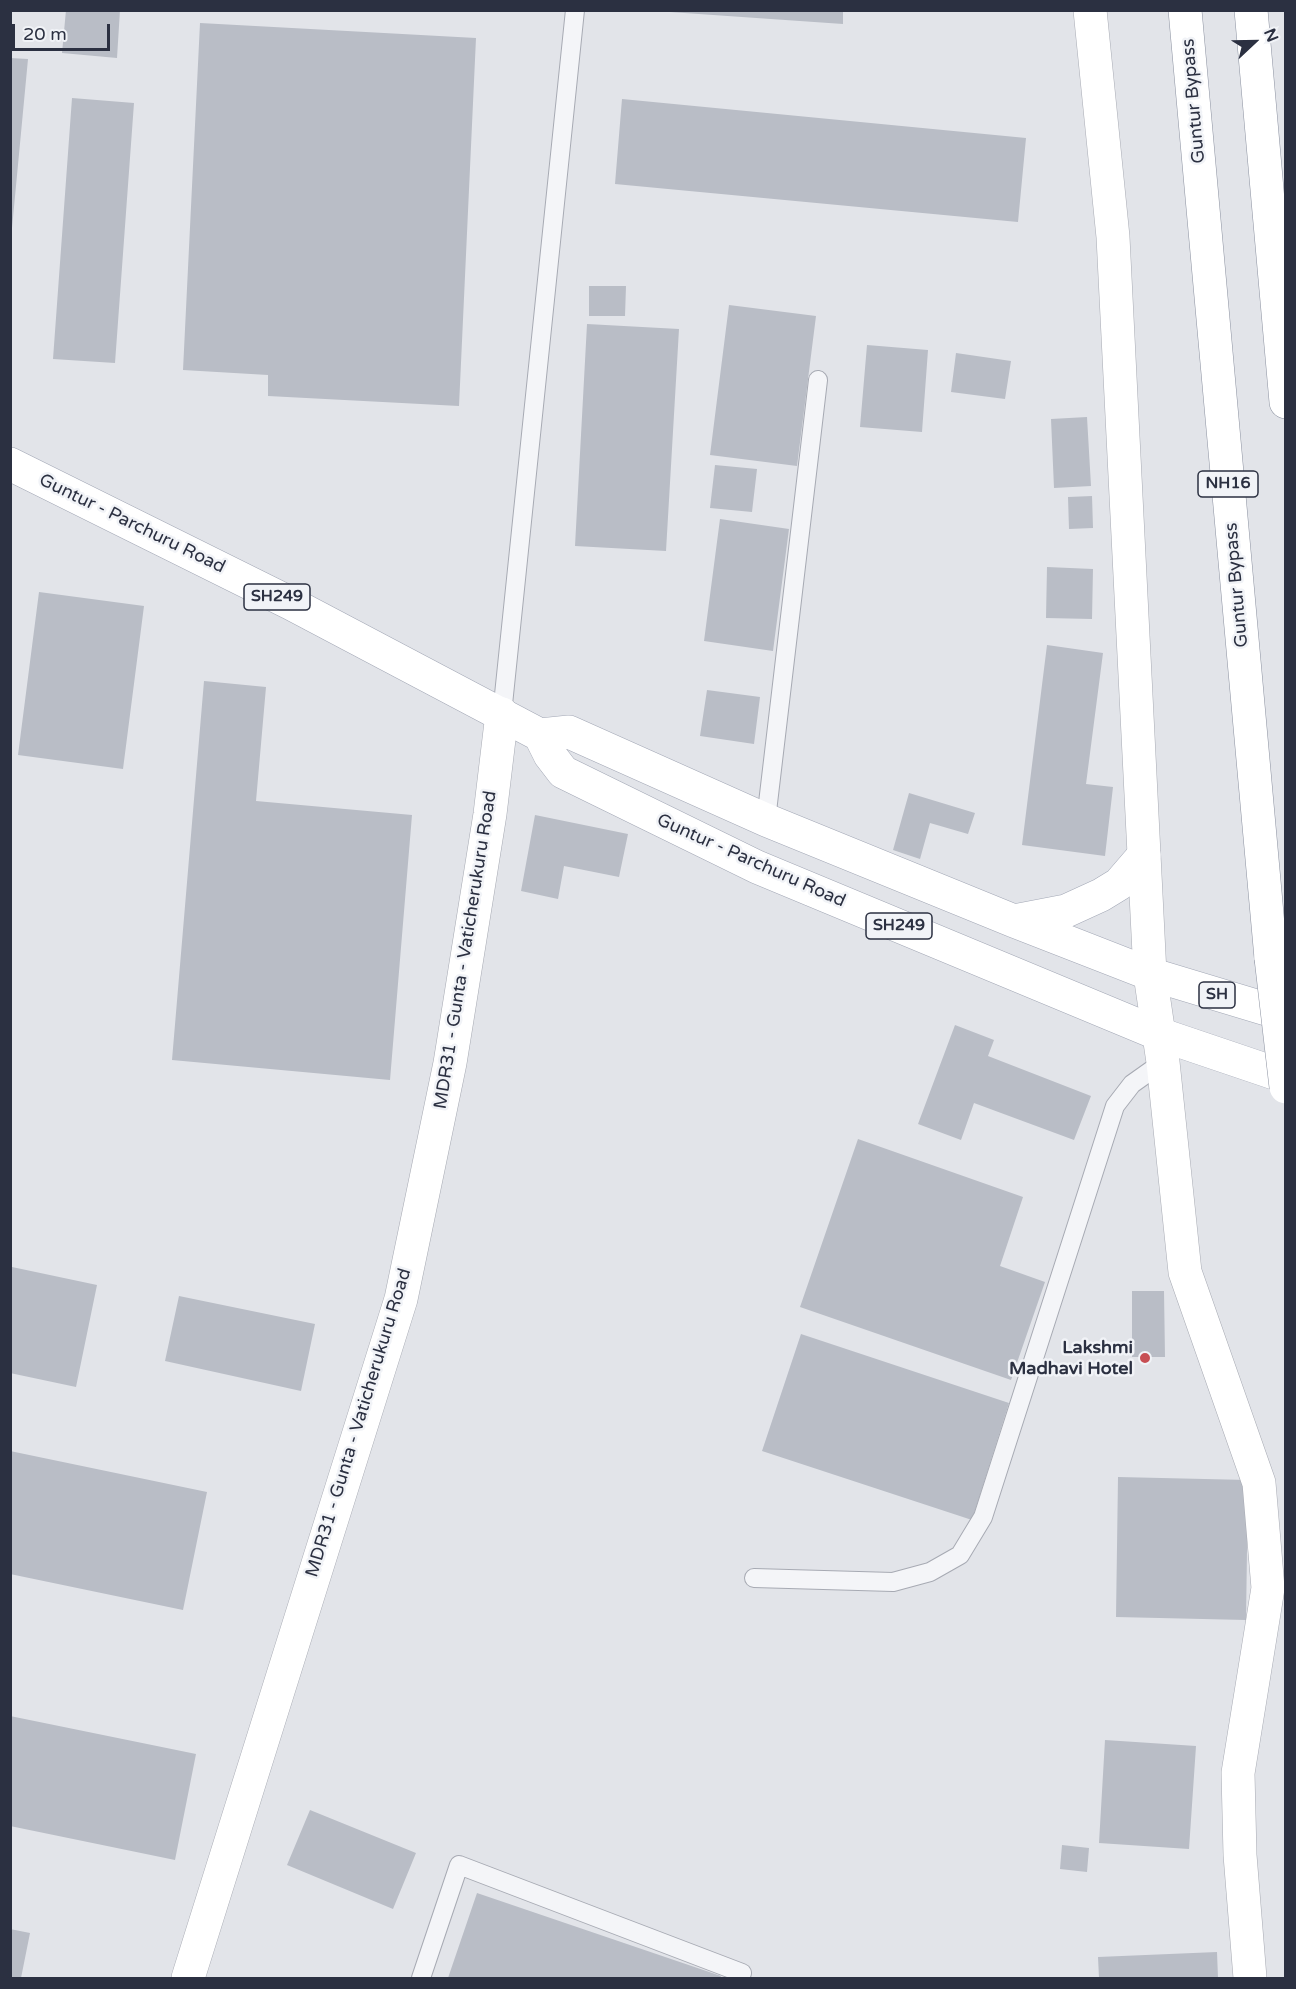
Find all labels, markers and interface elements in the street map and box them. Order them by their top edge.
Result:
scale bar [15,12,112,50]
north arrow [1224,12,1284,72]
text: 20 m [23,23,67,45]
text: N [1259,26,1282,45]
street label: Guntur Bypass [1178,38,1210,164]
street label: Guntur - Parchuru Road [35,470,229,578]
road number: NH16 [1198,471,1258,497]
street label: Guntur Bypass [1221,522,1253,648]
road number: SH249 [244,584,310,610]
street label: MDR31 - Gunta - Vaticherukuru Road [430,789,502,1111]
street label: Guntur - Parchuru Road [653,810,849,912]
road number: SH249 [866,913,932,939]
road number: SH [1199,982,1235,1008]
street label: MDR31 - Gunta - Vaticherukuru Road [302,1266,416,1580]
place label: Lakshmi Madhavi Hotel [1009,1337,1133,1380]
marker: Lakshmi Madhavi Hotel [1138,1351,1152,1365]

